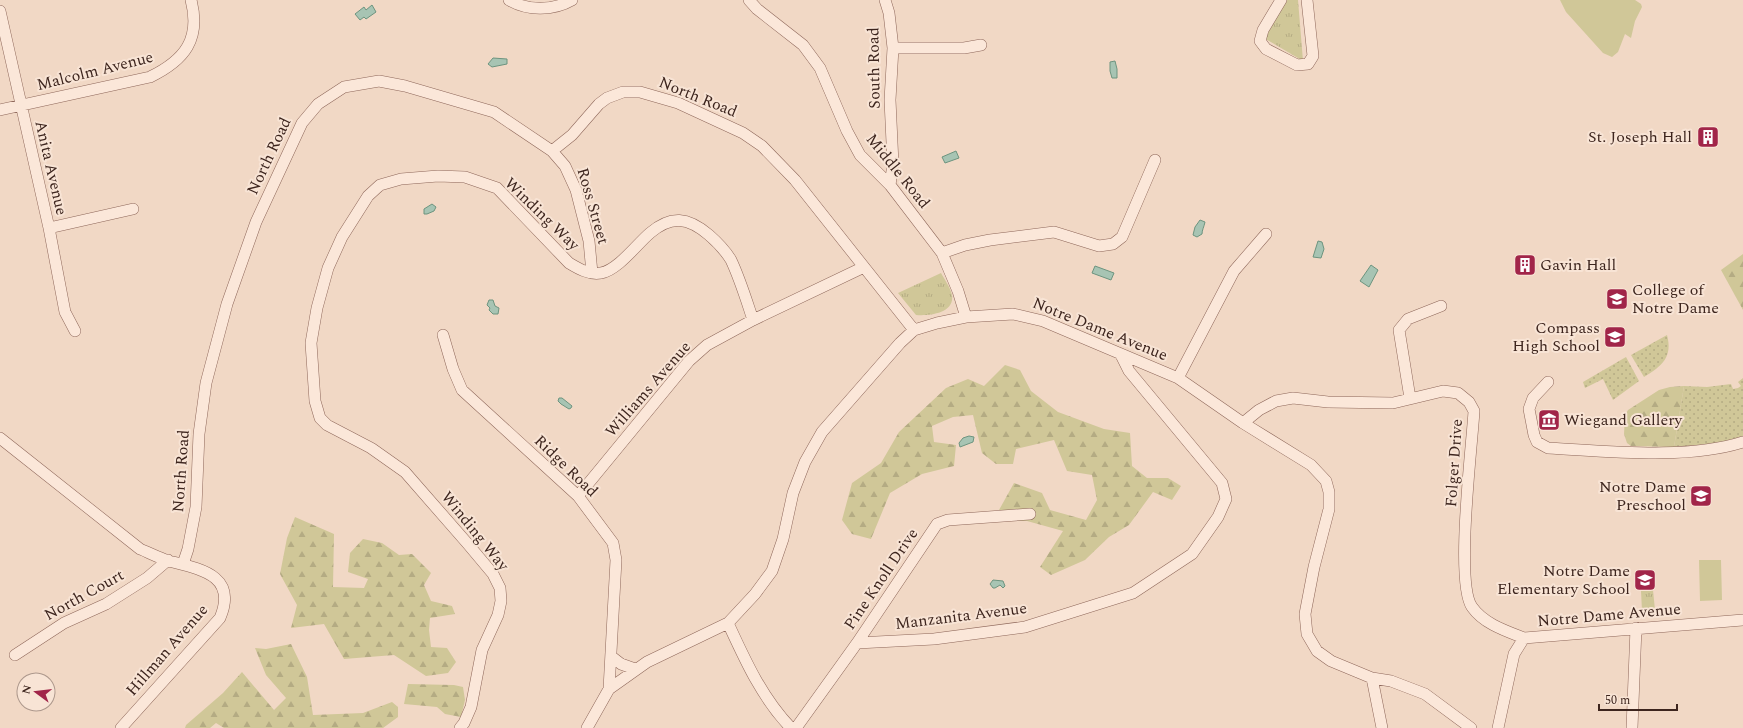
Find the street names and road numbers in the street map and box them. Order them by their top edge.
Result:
street label: South Road [861,27,887,109]
street label: Malcolm Avenue [34,45,156,97]
street label: North Road [655,70,741,124]
street label: North Road [241,113,297,199]
street label: Anita Avenue [28,118,74,218]
street label: Middle Road [860,128,936,214]
street label: Ross Street [571,165,615,248]
street label: Winding Way [499,172,586,257]
street label: Notre Dame Avenue [1029,291,1171,367]
street label: Williams Avenue [599,336,697,442]
street label: Folger Drive [1439,418,1469,508]
street label: North Road [166,429,196,513]
street label: Ridge Road [529,429,603,503]
street label: Winding Way [435,486,516,577]
street label: Pine Knoll Drive [838,523,924,635]
street label: North Court [40,563,129,627]
street label: Manzanita Avenue [894,596,1028,636]
street label: Notre Dame Avenue [1536,597,1682,633]
street label: Hillman Avenue [120,599,214,701]

